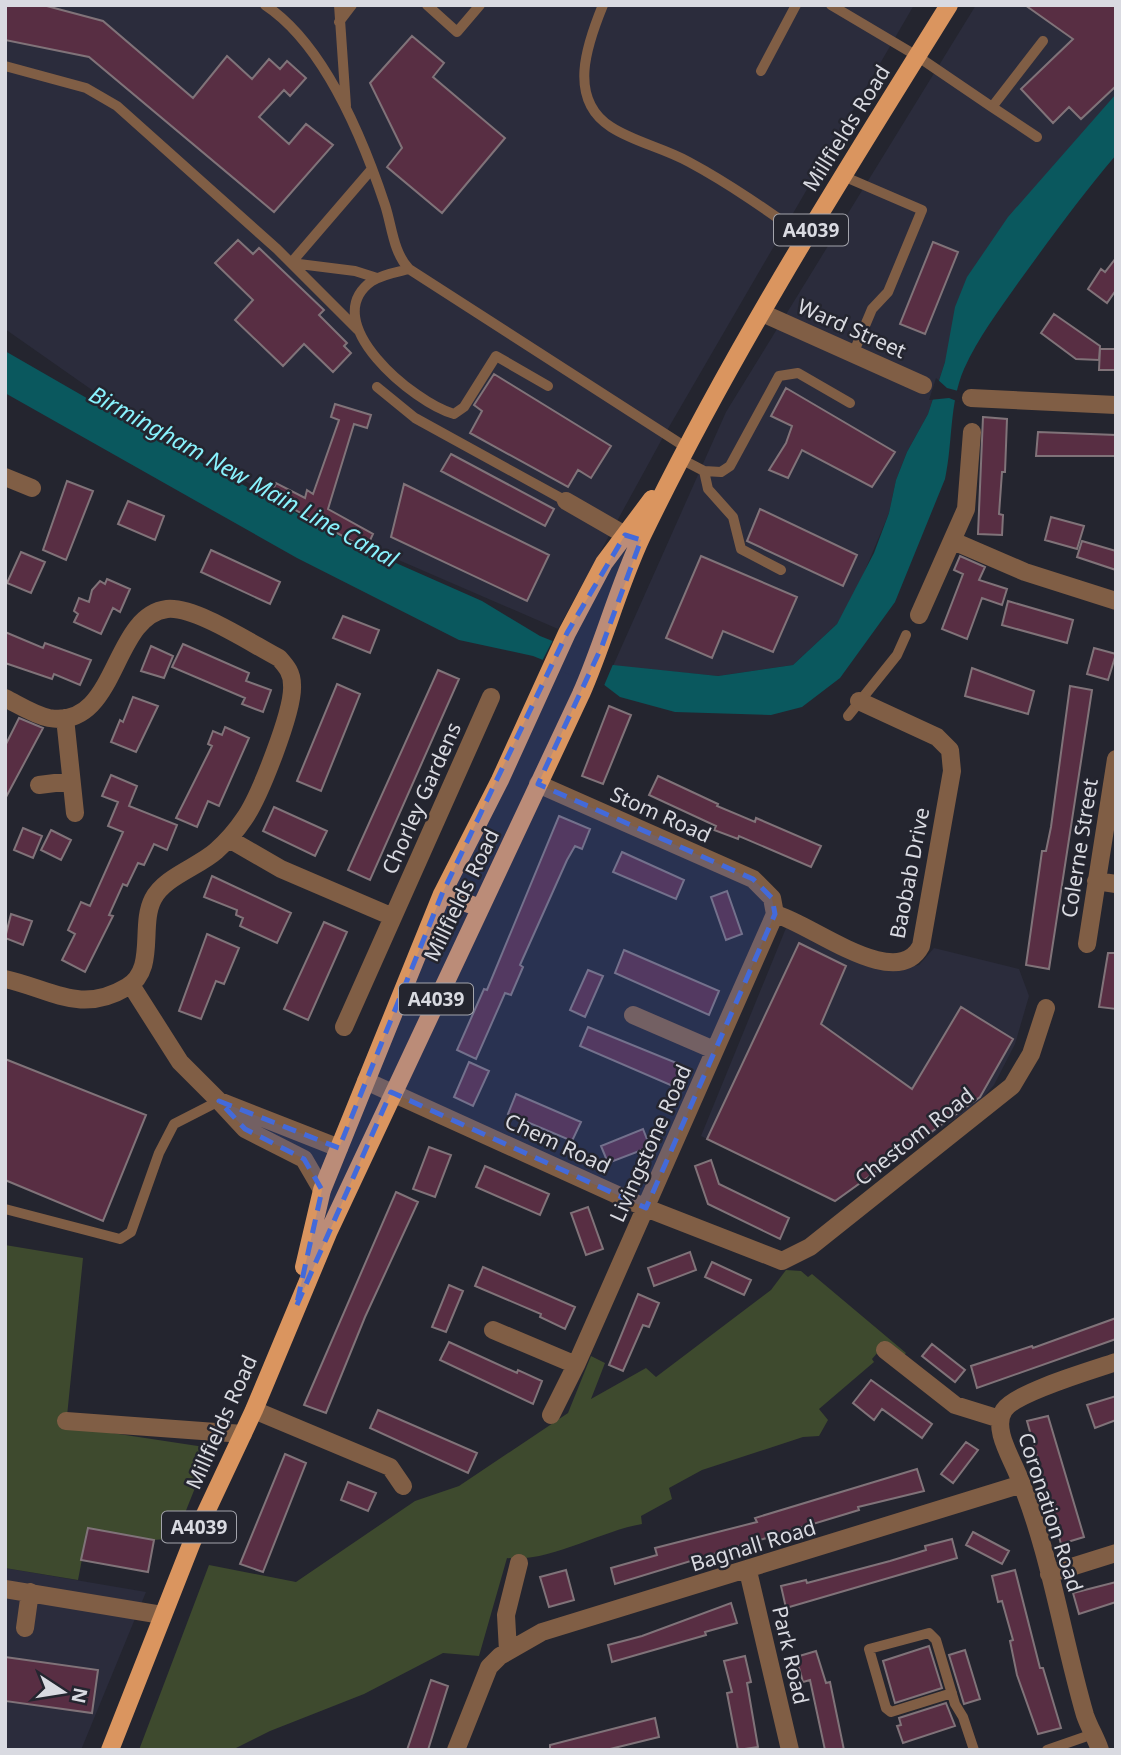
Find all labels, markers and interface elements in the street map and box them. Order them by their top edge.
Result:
street label: Millfields Road [796,59,896,197]
road number: A4039 [774,214,848,246]
street label: Ward Street [793,292,911,365]
water label: Birmingham New Main Line Canal [84,378,405,575]
street label: Chorley Gardens [375,718,467,878]
street label: Colerne Street [1054,776,1104,920]
street label: Stom Road [606,779,716,849]
street label: Baobab Drive [883,805,935,941]
street label: Millfields Road [417,824,505,966]
road number: A4039 [399,984,473,1015]
street label: Livingstone Road [603,1060,697,1226]
street label: Chestom Road [849,1081,979,1191]
street label: Chem Road [501,1106,615,1180]
street label: Millfields Road [179,1350,263,1494]
street label: Coronation Road [1012,1429,1090,1595]
road number: A4039 [162,1512,236,1542]
street label: Bagnall Road [687,1513,819,1577]
street label: Park Road [766,1603,816,1707]
north arrow [28,1657,98,1727]
text: N [65,1685,94,1706]

